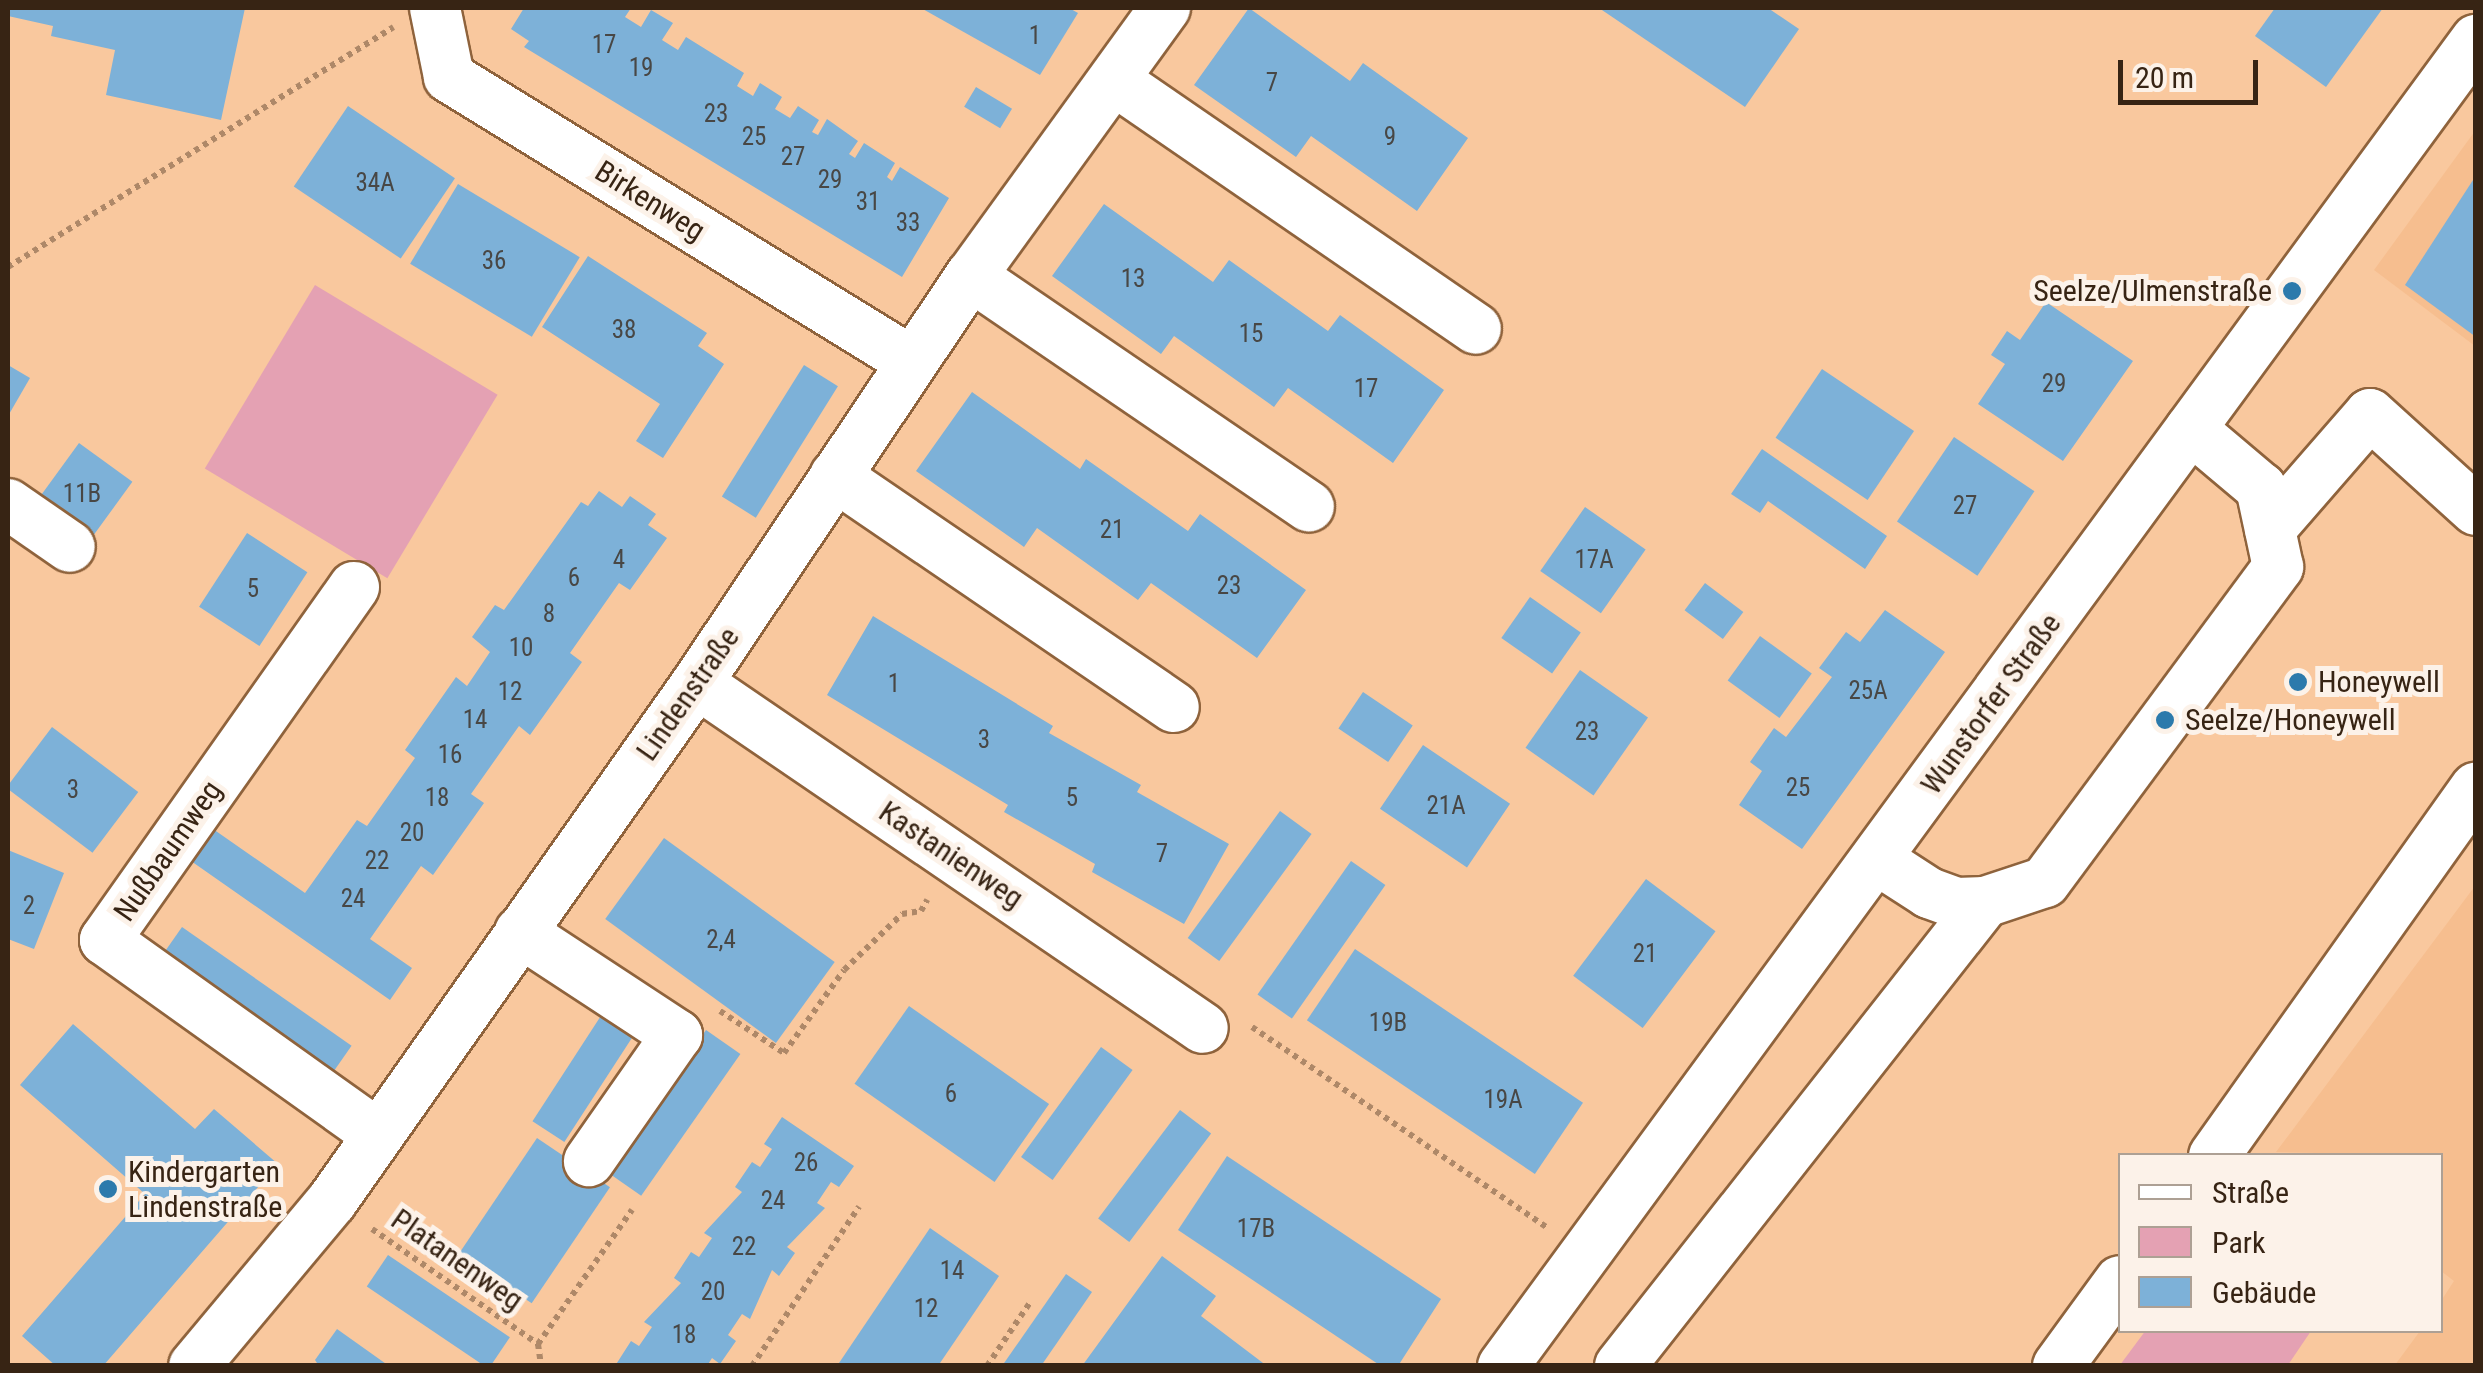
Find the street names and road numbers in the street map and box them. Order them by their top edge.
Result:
street label: Birkenweg [588,153,712,249]
street label: Wunstorfer Straße [1913,607,2069,801]
street label: Lindenstraße [629,620,747,768]
street label: Nußbaumweg [106,774,230,928]
street label: Kastanienweg [872,794,1030,916]
street label: Platanenweg [384,1201,530,1319]

